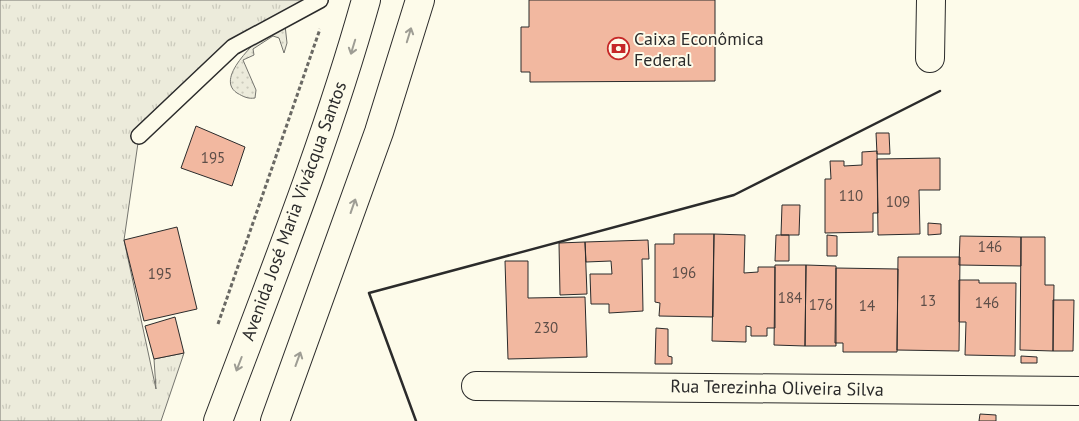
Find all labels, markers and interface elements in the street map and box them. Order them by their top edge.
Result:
one-way arrow [404,27,414,43]
place label: Caixa Econômica Federal [634,27,764,71]
bank icon: Caixa Econômica Federal [606,37,630,61]
one-way arrow [347,39,357,55]
street label: Avenida José Maria Vivácqua Santos [236,78,351,344]
house number: 195 [201,148,225,167]
house number: 110 [839,186,863,205]
house number: 109 [886,192,910,211]
one-way arrow [348,198,358,214]
house number: 146 [978,237,1002,256]
house number: 196 [672,263,696,282]
house number: 195 [148,264,172,283]
house number: 184 [778,288,802,307]
house number: 13 [920,291,936,310]
house number: 146 [975,293,999,312]
house number: 176 [809,295,833,314]
house number: 14 [859,296,875,315]
house number: 230 [534,318,558,337]
one-way arrow [294,352,303,367]
one-way arrow [234,356,243,372]
street label: Rua Terezinha Oliveira Silva [670,374,884,401]

